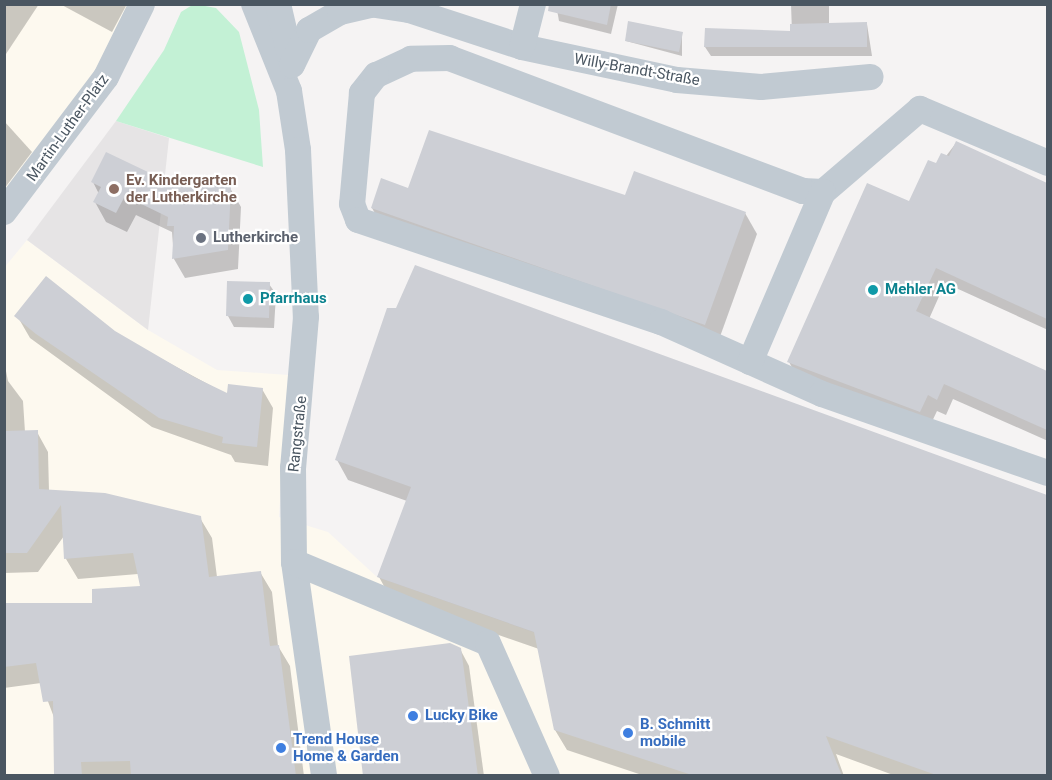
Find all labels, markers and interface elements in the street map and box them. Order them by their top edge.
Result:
street label: Willy-Brandt-Straße [573,50,701,90]
street label: Martin-Luther-Platz [23,71,113,185]
place label: Ev. Kindergarten der Lutherkirche [126,171,237,206]
marker: Ev. Kindergarten der Lutherkirche [107,182,121,196]
place label: Lutherkirche [213,229,298,247]
marker: Lutherkirche [194,231,208,245]
place label: Mehler AG [885,281,956,299]
marker: Mehler AG [866,283,880,297]
place label: Pfarrhaus [260,290,327,308]
marker: Pfarrhaus [241,292,255,306]
street label: Rangstraße [285,395,311,473]
place label: Lucky Bike [425,707,498,725]
marker: Lucky Bike [406,709,420,723]
place label: B. Schmitt mobile [640,715,710,750]
marker: B. Schmitt mobile [621,726,635,740]
place label: Trend House Home & Garden [293,730,399,765]
marker: Trend House Home & Garden [274,741,288,755]

